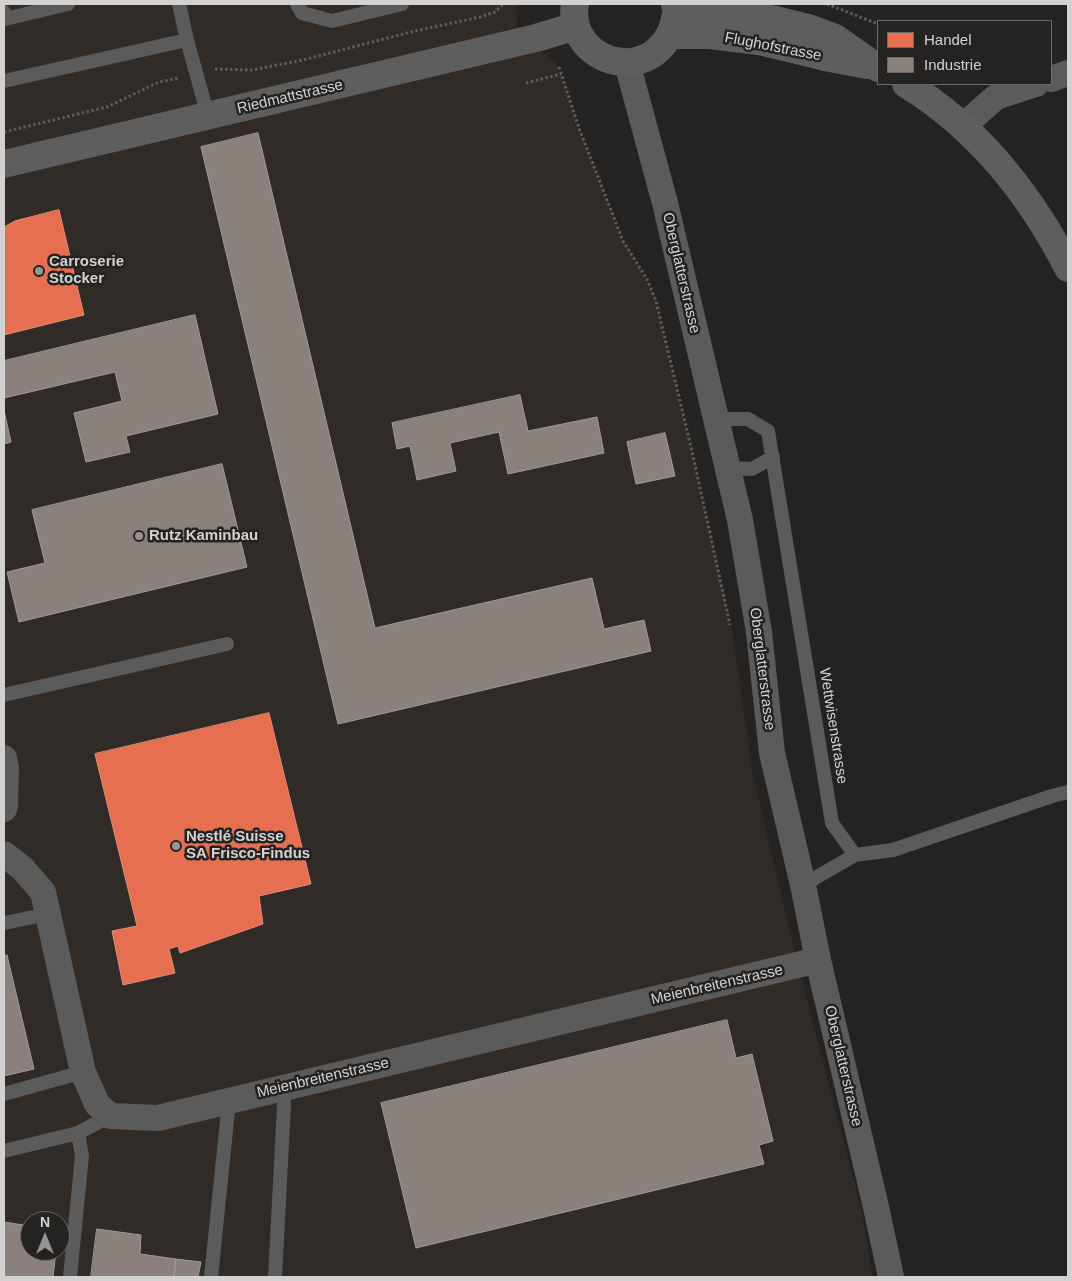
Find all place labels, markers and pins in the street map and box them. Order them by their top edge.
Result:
place label: Carroserie Stocker [49,253,124,288]
marker: Carroserie Stocker [33,265,45,277]
place label: Rutz Kaminbau [149,527,258,545]
marker: Rutz Kaminbau [133,530,145,542]
place label: Nestlé Suisse SA Frisco-Findus [186,828,310,863]
marker: Nestlé Suisse SA Frisco-Findus [170,840,182,852]

